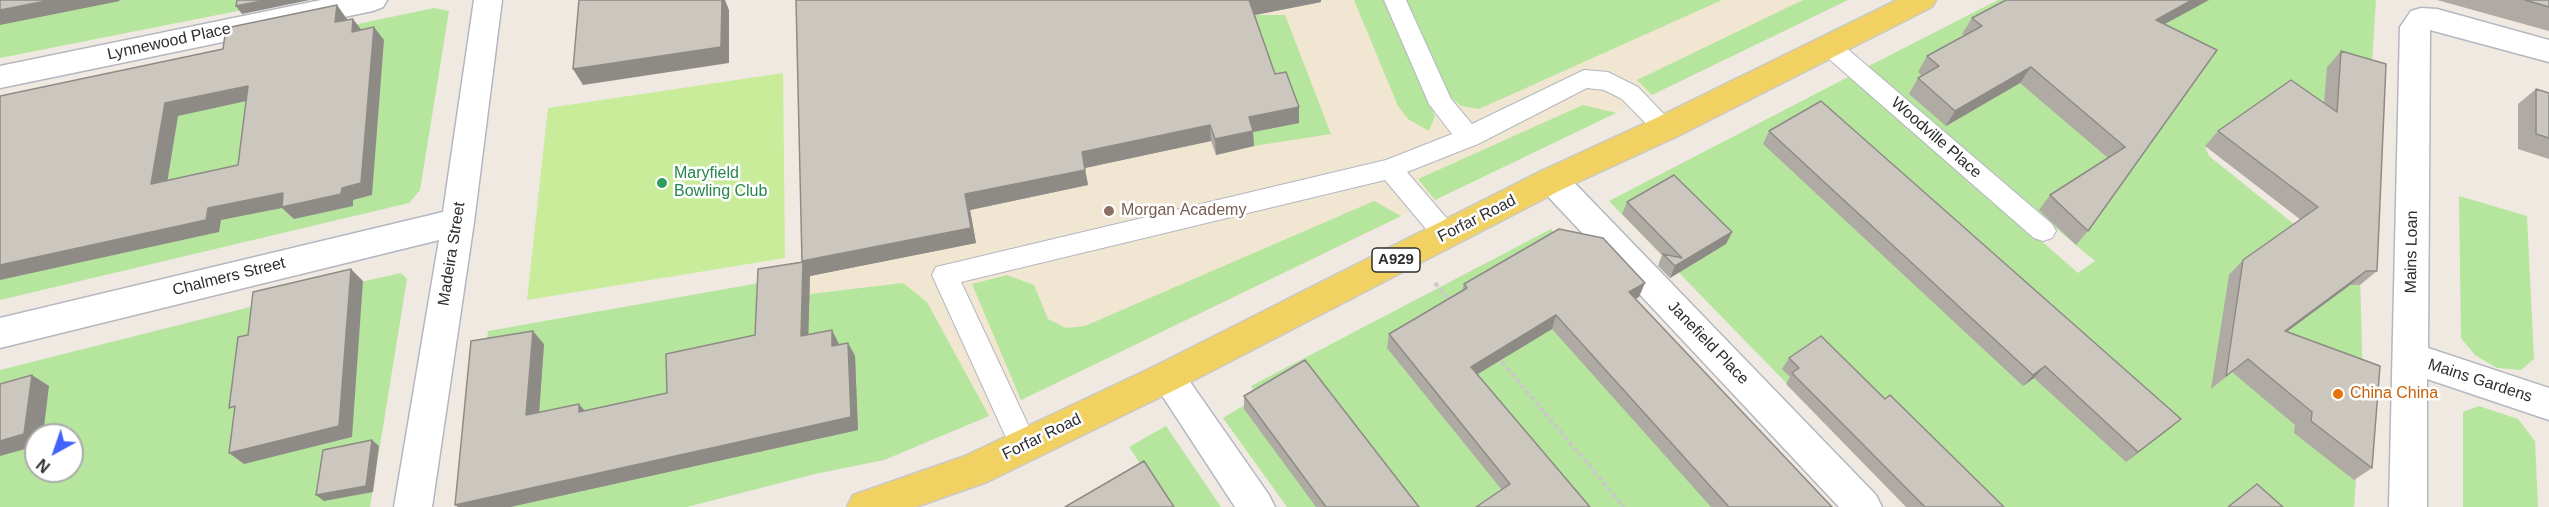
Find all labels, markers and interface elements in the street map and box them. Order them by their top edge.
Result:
street label: Lynnewood Place [106,20,232,64]
street label: Woodville Place [1887,94,1985,182]
place label: Maryfield Bowling Club [674,164,767,202]
marker: Maryfield Bowling Club [655,176,669,190]
street label: Forfar Road [1435,191,1519,247]
street label: Madeira Street [434,201,470,307]
place label: Morgan Academy [1121,201,1246,221]
marker: Morgan Academy [1102,204,1116,218]
street label: Mains Loan [2402,210,2422,294]
road number: A929 [1372,248,1420,272]
street label: Chalmers Street [171,254,287,300]
street label: Janefield Place [1663,297,1753,389]
street label: Mains Gardens [2425,355,2535,407]
place label: China China [2350,384,2438,404]
marker: China China [2331,387,2345,401]
street label: Forfar Road [999,410,1085,464]
north arrow [24,423,84,483]
text: N [34,455,53,476]

